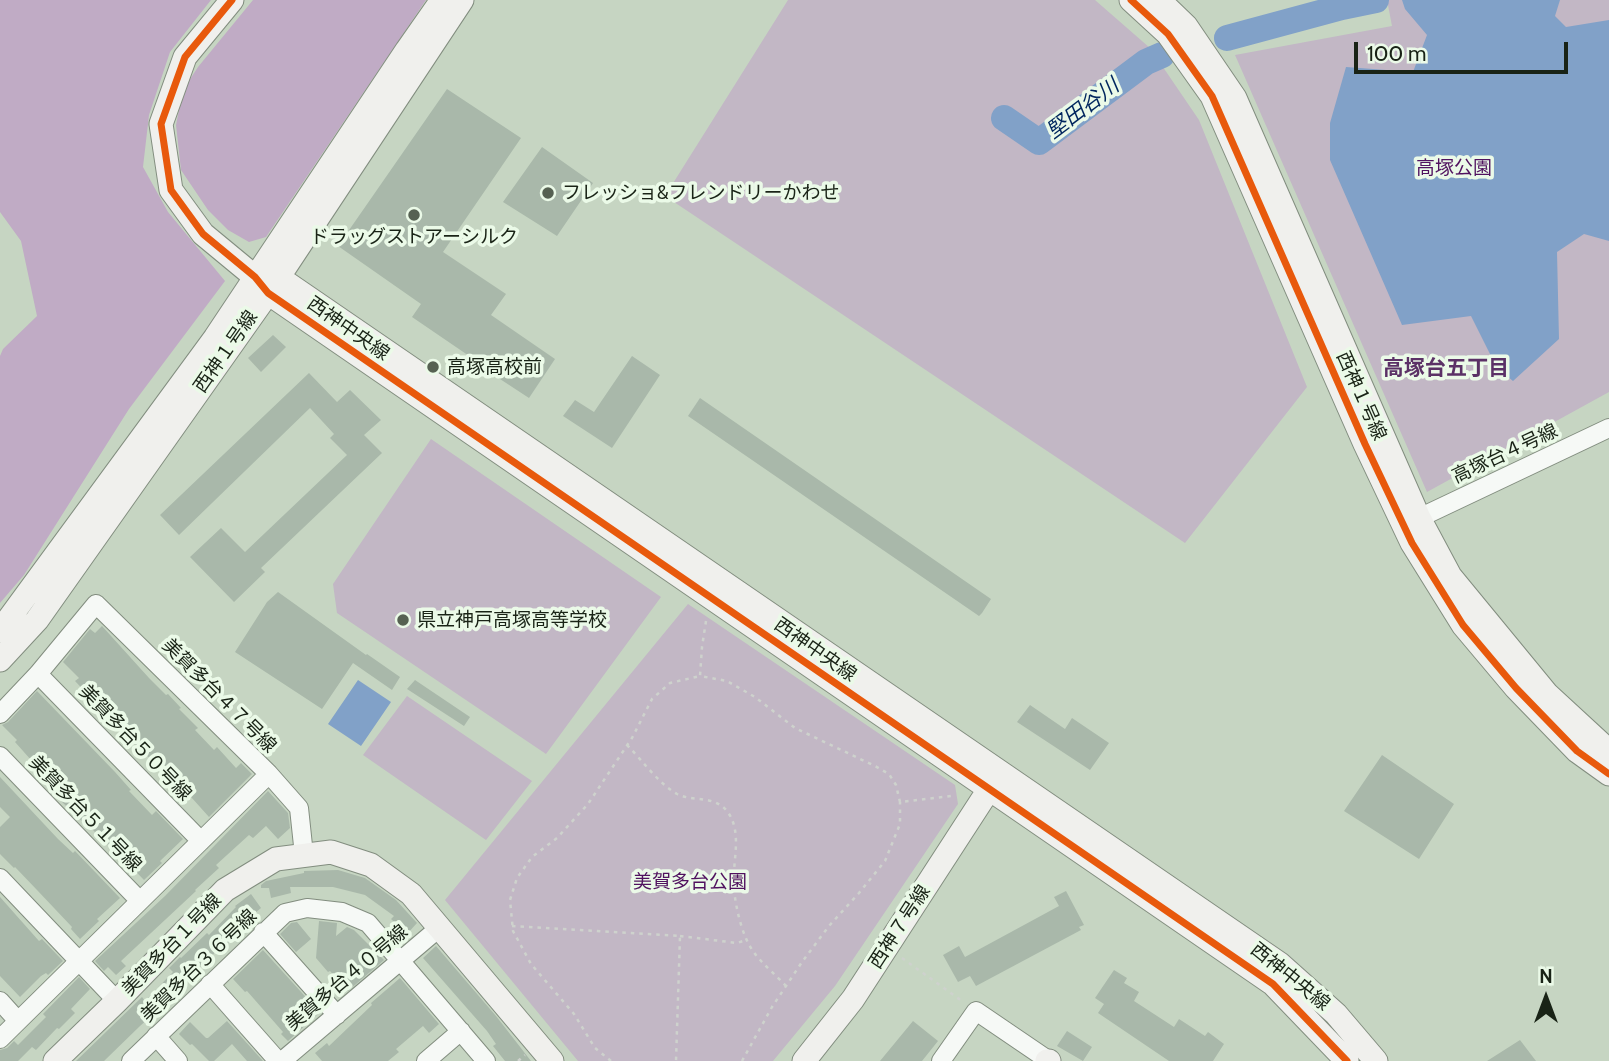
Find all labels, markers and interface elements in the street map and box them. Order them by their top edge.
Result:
scale bar [1357,28,1570,72]
text: 100 m [1367,41,1426,66]
water label: 堅田谷川 [1042,74,1124,144]
park label: 高塚公園 [1416,157,1492,179]
place label: フレッショ&フレンドリーかわせ [562,182,840,204]
marker: フレッショ&フレンドリーかわせ [540,185,556,201]
marker: ドラッグストアーシルク [406,207,422,223]
place label: ドラッグストアーシルク [310,226,518,248]
street label: 西神中央線 [303,292,393,366]
street label: 西神１号線 [189,307,263,397]
street label: 西神１号線 [1331,348,1391,444]
place label: 高塚高校前 [447,356,542,378]
district label: 高塚台五丁目 [1383,356,1509,382]
marker: 高塚高校前 [425,359,441,375]
street label: 高塚台４号線 [1449,420,1561,488]
place label: 県立神戸高塚高等学校 [417,609,607,631]
marker: 県立神戸高塚高等学校 [395,612,411,628]
street label: 西神中央線 [770,613,860,687]
street label: 美賀多台４７号線 [157,634,281,758]
street label: 美賀多台５０号線 [74,680,196,806]
street label: 美賀多台５１号線 [24,751,146,877]
park label: 美賀多台公園 [633,871,747,893]
street label: 西神７号線 [865,881,935,973]
street label: 美賀多台１号線 [118,889,226,1001]
street label: 美賀多台３６号線 [136,905,262,1027]
street label: 美賀多台４０号線 [281,920,413,1036]
street label: 西神中央線 [1246,938,1334,1016]
north arrow [1511,963,1581,1033]
text: N [1539,965,1553,988]

